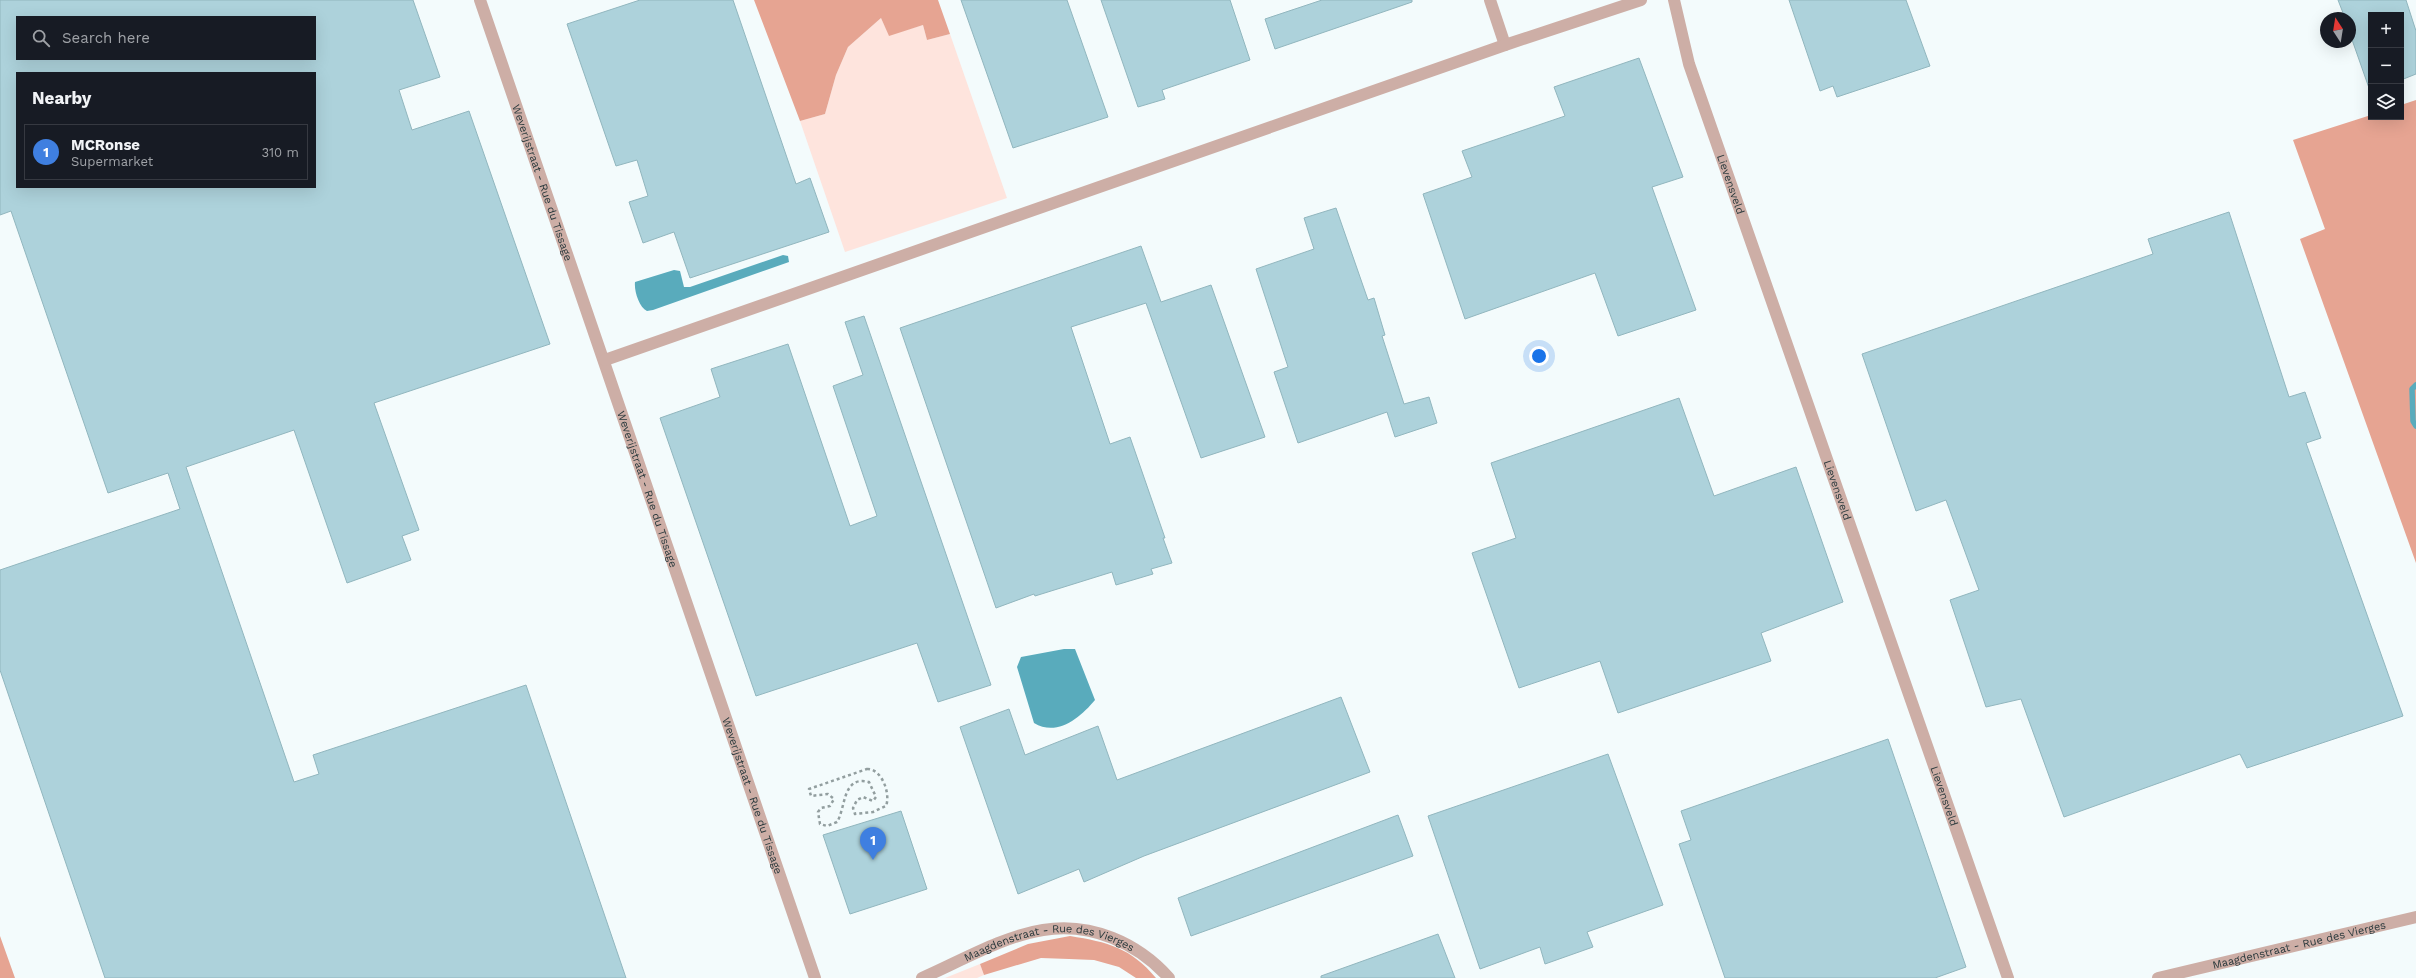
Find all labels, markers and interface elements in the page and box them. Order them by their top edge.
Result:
north arrow [2320,12,2356,48]
map controls [2368,12,2404,120]
button: + [2368,12,2404,48]
search box [16,16,316,60]
icon: search [30,27,52,49]
text: Search here [62,29,150,47]
button: − [2368,48,2404,84]
button: layers [2368,84,2404,120]
text: Nearby [32,88,91,108]
street label: Weverijstraat - Rue du Tissage [509,103,575,263]
text: MCRonse [71,136,140,154]
text: 1 [43,145,49,160]
text: 310 m [261,145,299,160]
street label: Lievensveld [1714,153,1747,216]
text: Supermarket [71,154,153,169]
your location [1529,346,1549,366]
street label: Weverijstraat - Rue du Tissage [614,409,680,569]
street label: Lievensveld [1821,459,1854,522]
street label: Weverijstraat - Rue du Tissage [719,716,785,876]
street label: Lievensveld [1928,764,1960,828]
pin: 1 [860,827,886,860]
street label: Maagdenstraat - Rue des Vierges [2211,918,2387,972]
street label: Maagdenstraat - Rue des Vierges [962,922,1137,964]

